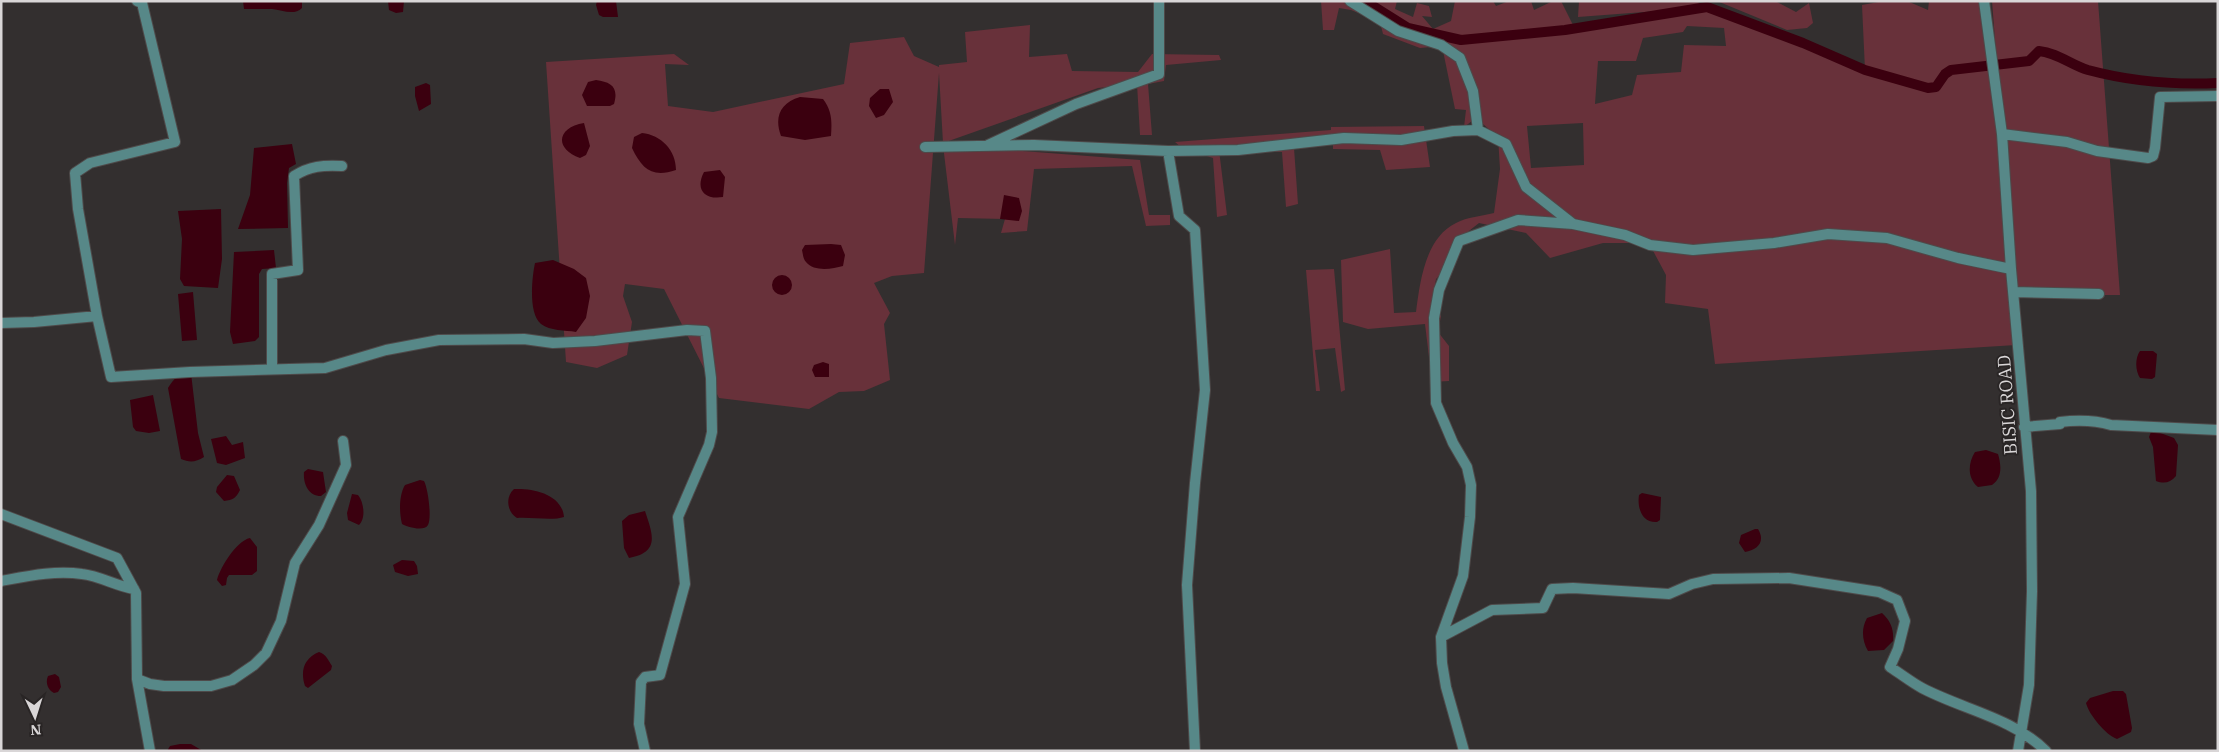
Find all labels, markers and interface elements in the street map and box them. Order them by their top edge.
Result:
street label: BISIC ROAD [1992,354,2022,456]
north arrow [10,692,60,742]
text: N [30,721,42,739]

